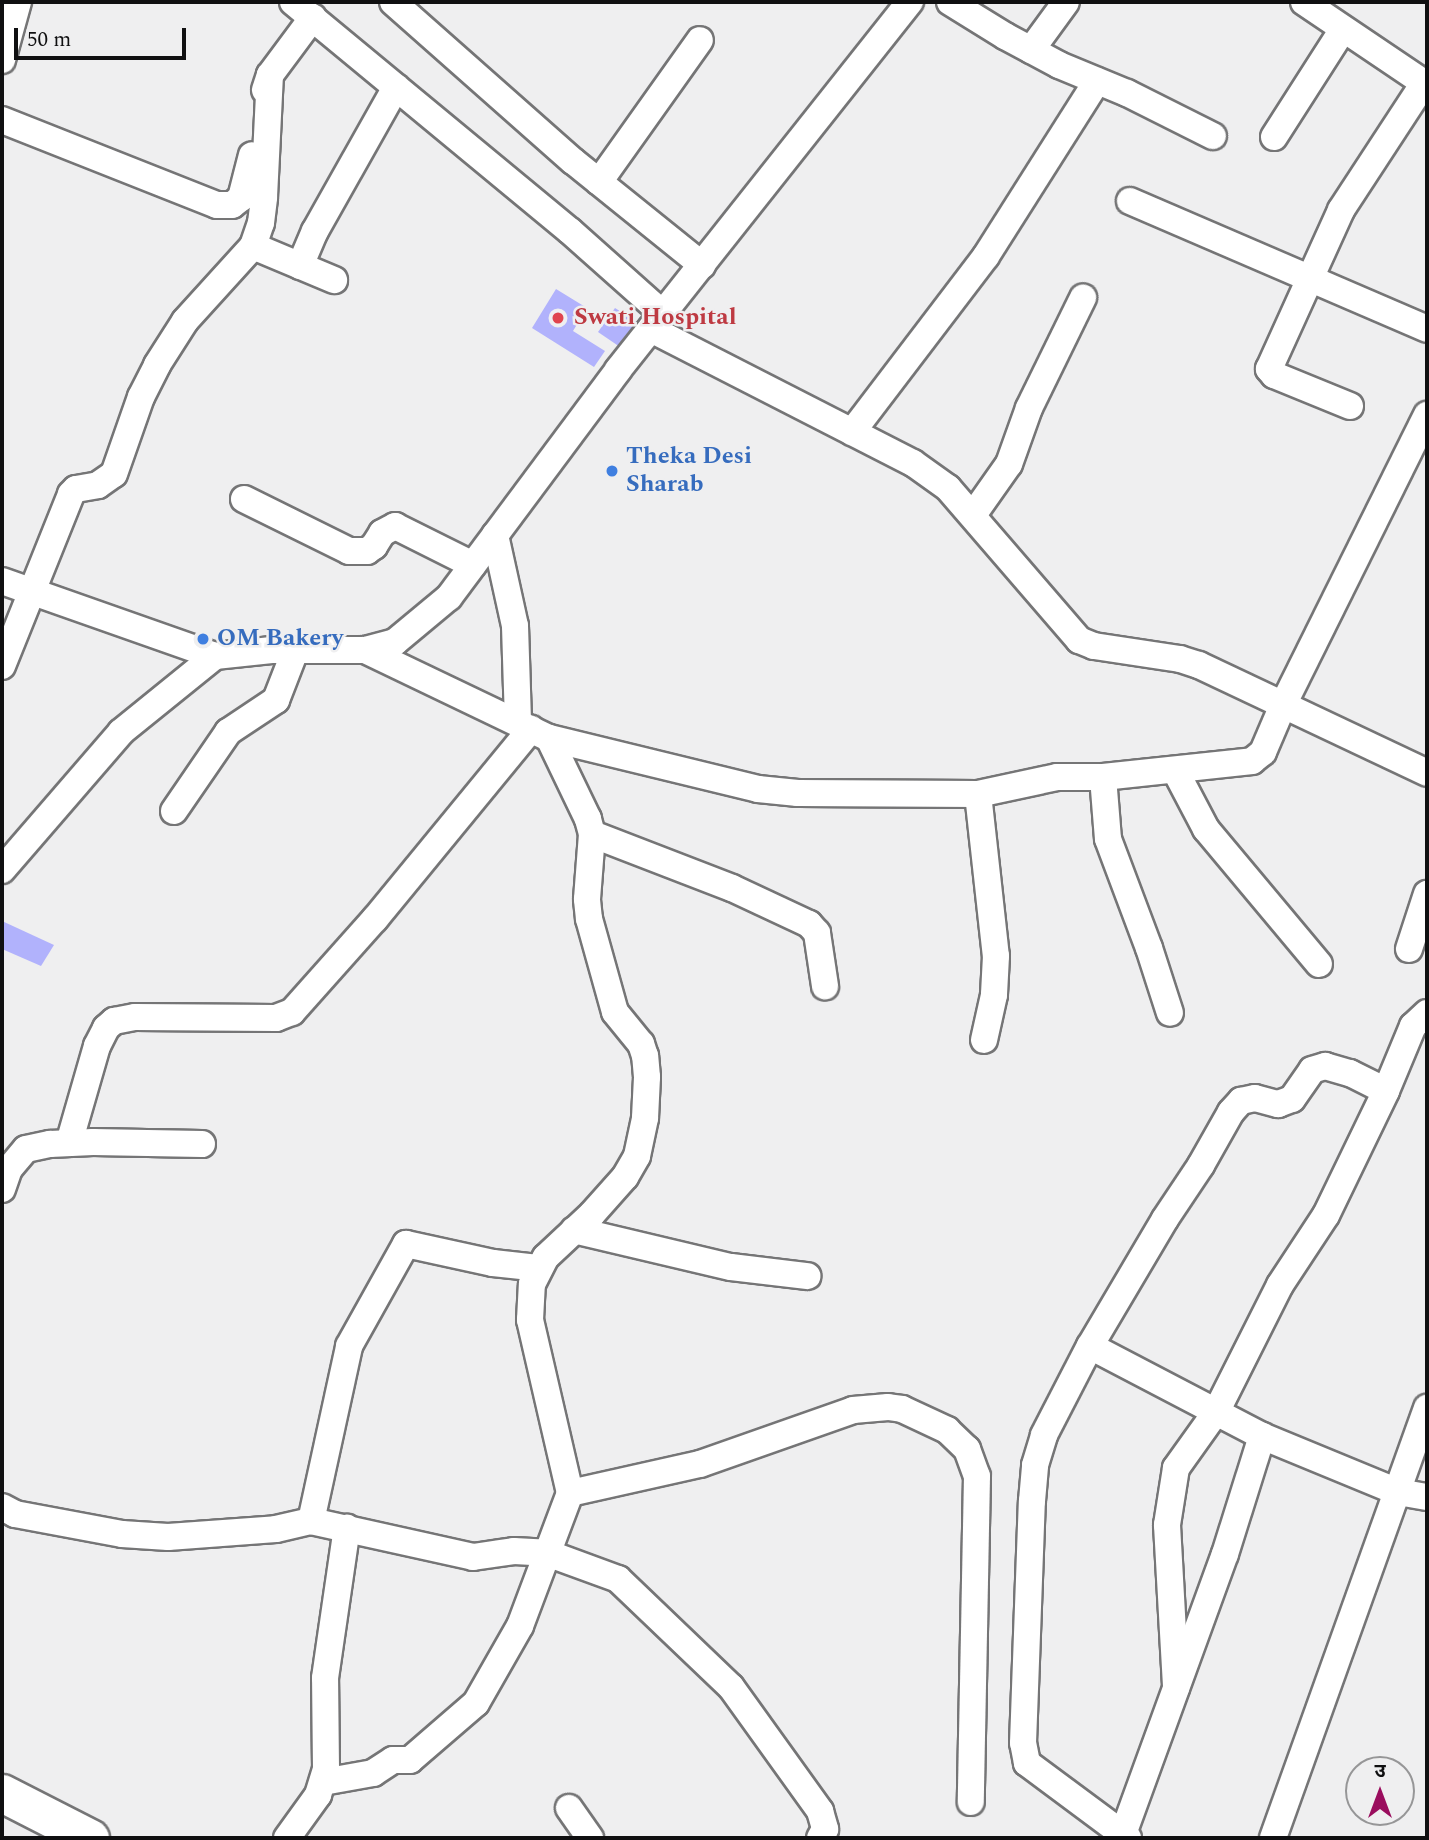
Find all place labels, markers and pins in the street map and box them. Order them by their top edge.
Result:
place label: Swati Hospital [574,304,737,332]
marker: Swati Hospital [548,308,568,328]
place label: Theka Desi Sharab [626,443,752,499]
marker: Theka Desi Sharab [604,463,620,479]
place label: OM Bakery [217,625,343,653]
marker: OM Bakery [195,631,211,647]

